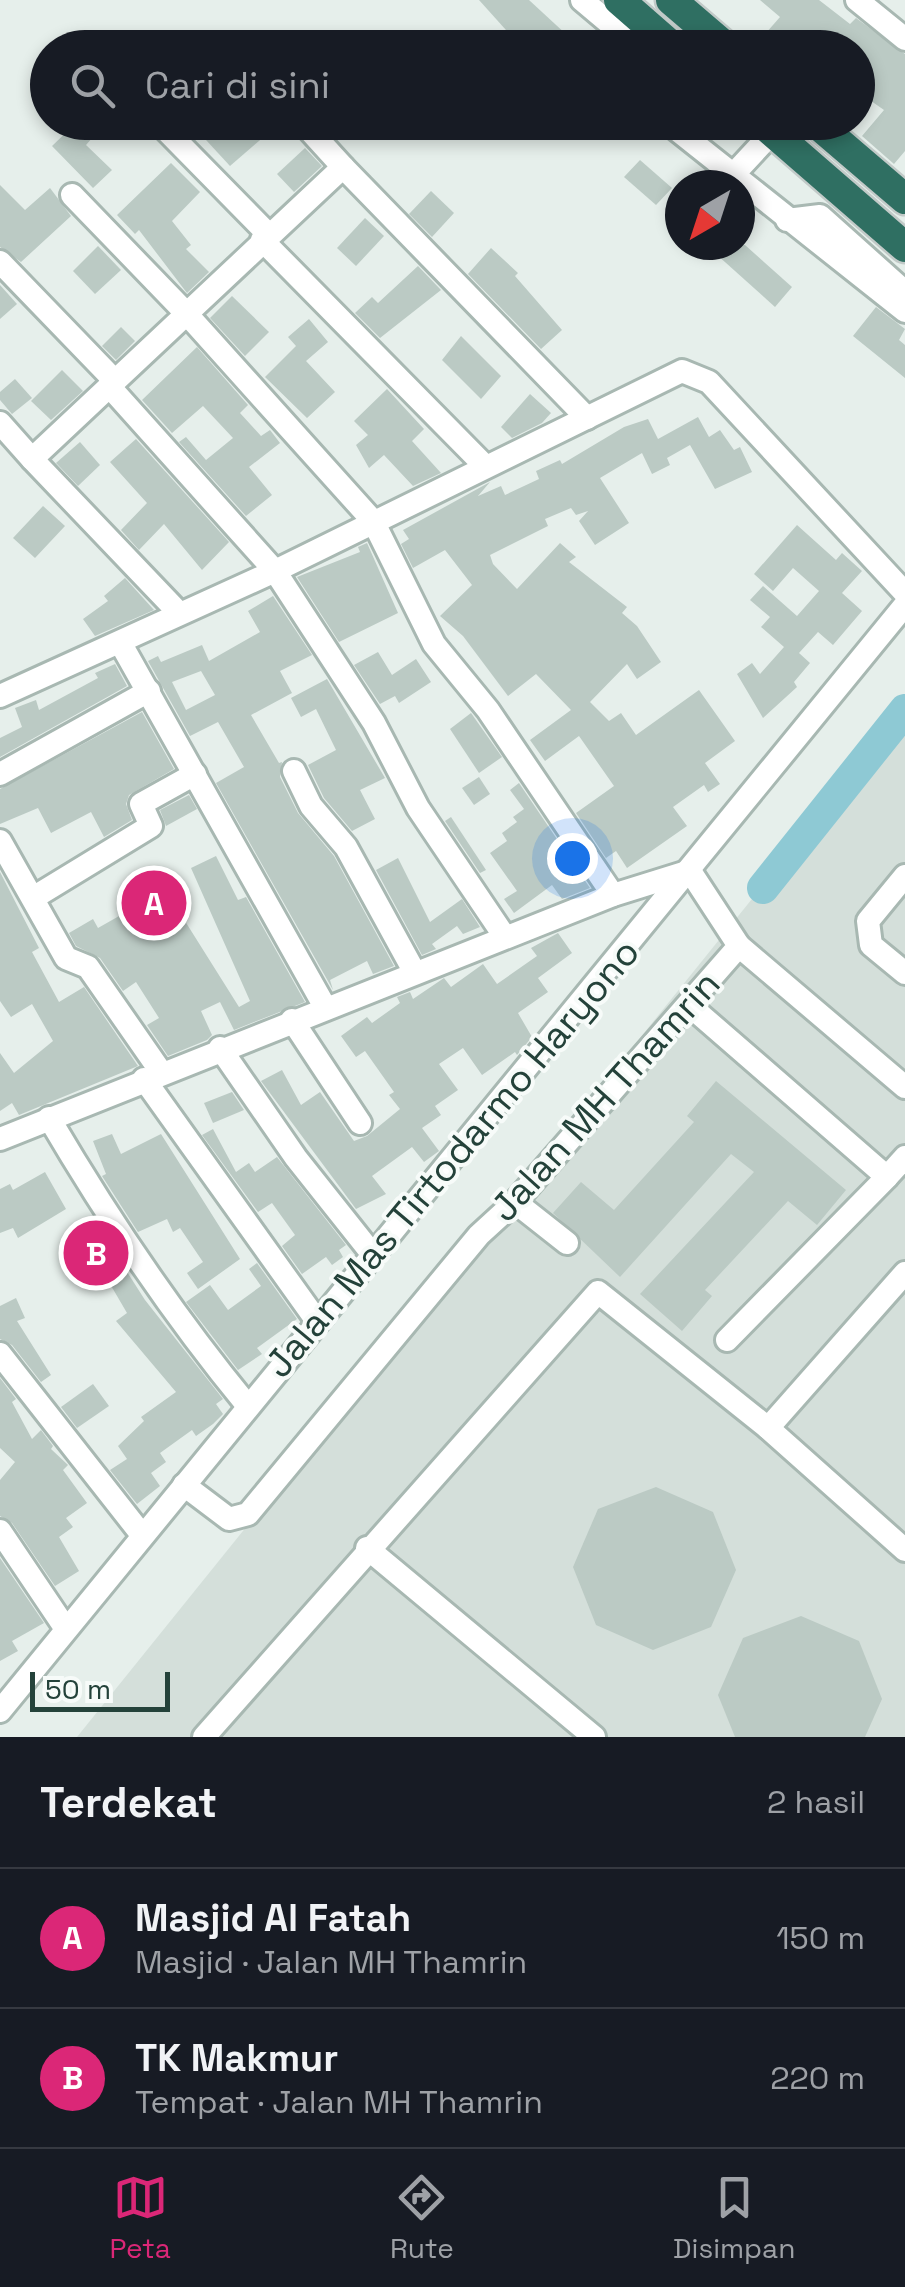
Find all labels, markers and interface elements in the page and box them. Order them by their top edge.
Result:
search box [30,30,875,140]
icon: search [65,58,120,113]
text: Cari di sini [145,61,330,109]
north arrow [665,170,755,260]
your location [547,833,598,884]
pin: A [122,866,186,940]
street label: Jalan Mas Tirtodarmo Haryono [254,929,650,1387]
street label: Jalan MH Thamrin [480,961,730,1231]
pin: B [64,1216,128,1290]
scale bar [30,1667,170,1712]
text: 50 m [45,1671,111,1707]
text: Terdekat [40,1776,217,1829]
text: 2 hasil [767,1782,865,1822]
text: Masjid Al Fatah [135,1894,411,1942]
text: A [62,1918,83,1958]
text: 150 m [776,1918,865,1958]
text: Masjid · Jalan MH Thamrin [135,1942,527,1982]
text: TK Makmur [135,2034,338,2082]
text: B [62,2058,83,2098]
text: 220 m [770,2058,865,2098]
text: Tempat · Jalan MH Thamrin [135,2082,543,2122]
tab: Peta [110,2170,171,2266]
tab: Rute [390,2170,454,2266]
tab: Disimpan [673,2170,795,2266]

